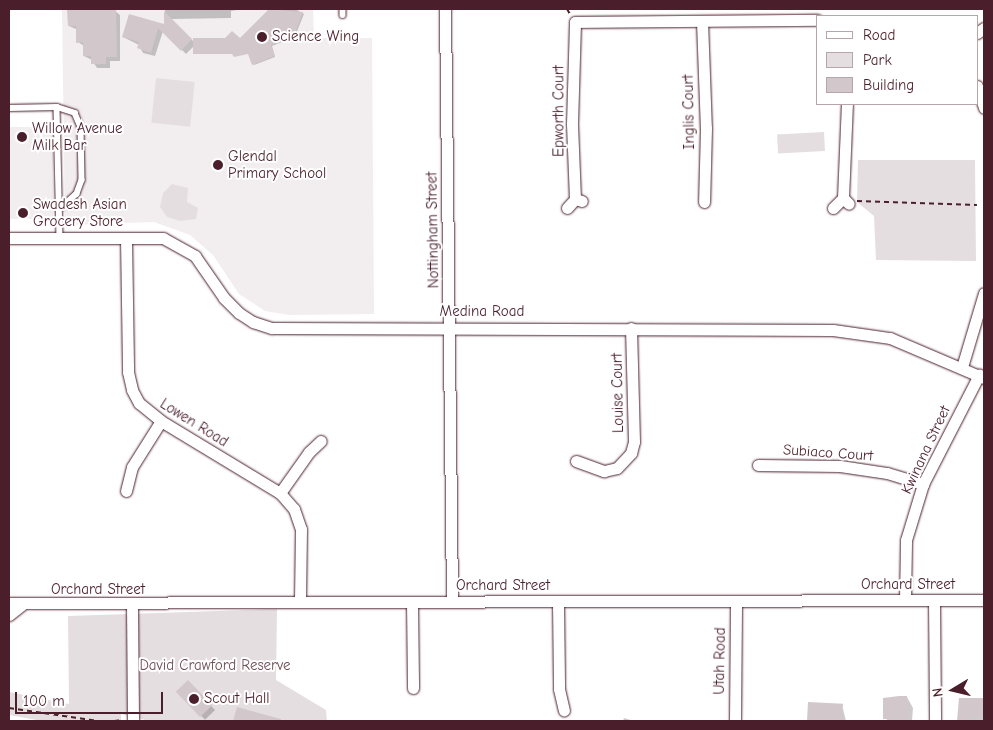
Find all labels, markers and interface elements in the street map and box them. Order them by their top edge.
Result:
legend [816,15,978,105]
text: Road [863,26,895,44]
place label: Science Wing [272,28,359,46]
marker: Science Wing [256,31,268,43]
text: Park [863,51,892,69]
street label: Epworth Court [550,65,568,157]
street label: Inglis Court [679,74,699,150]
text: Building [863,76,914,94]
place label: Willow Avenue Milk Bar [32,119,122,154]
marker: Willow Avenue Milk Bar [16,131,28,143]
place label: Glendal Primary School [228,147,326,182]
marker: Glendal Primary School [212,159,224,171]
street label: Nottingham Street [423,172,443,288]
place label: Swadesh Asian Grocery Store [33,195,127,230]
marker: Swadesh Asian Grocery Store [17,207,29,219]
street label: Medina Road [440,303,524,321]
street label: Louise Court [608,353,628,433]
street label: Lowen Road [157,395,231,451]
street label: Kwinana Street [898,403,954,497]
street label: Subiaco Court [782,441,874,465]
street label: Orchard Street [861,576,955,594]
street label: Orchard Street [456,577,550,595]
street label: Orchard Street [51,581,145,599]
street label: Utah Road [710,627,730,695]
park label: David Crawford Reserve [139,657,291,675]
north arrow [928,665,978,715]
scale bar [18,682,165,714]
text: N [929,687,947,698]
place label: Scout Hall [204,690,270,708]
text: 100 m [23,692,65,710]
marker: Scout Hall [188,693,200,705]

